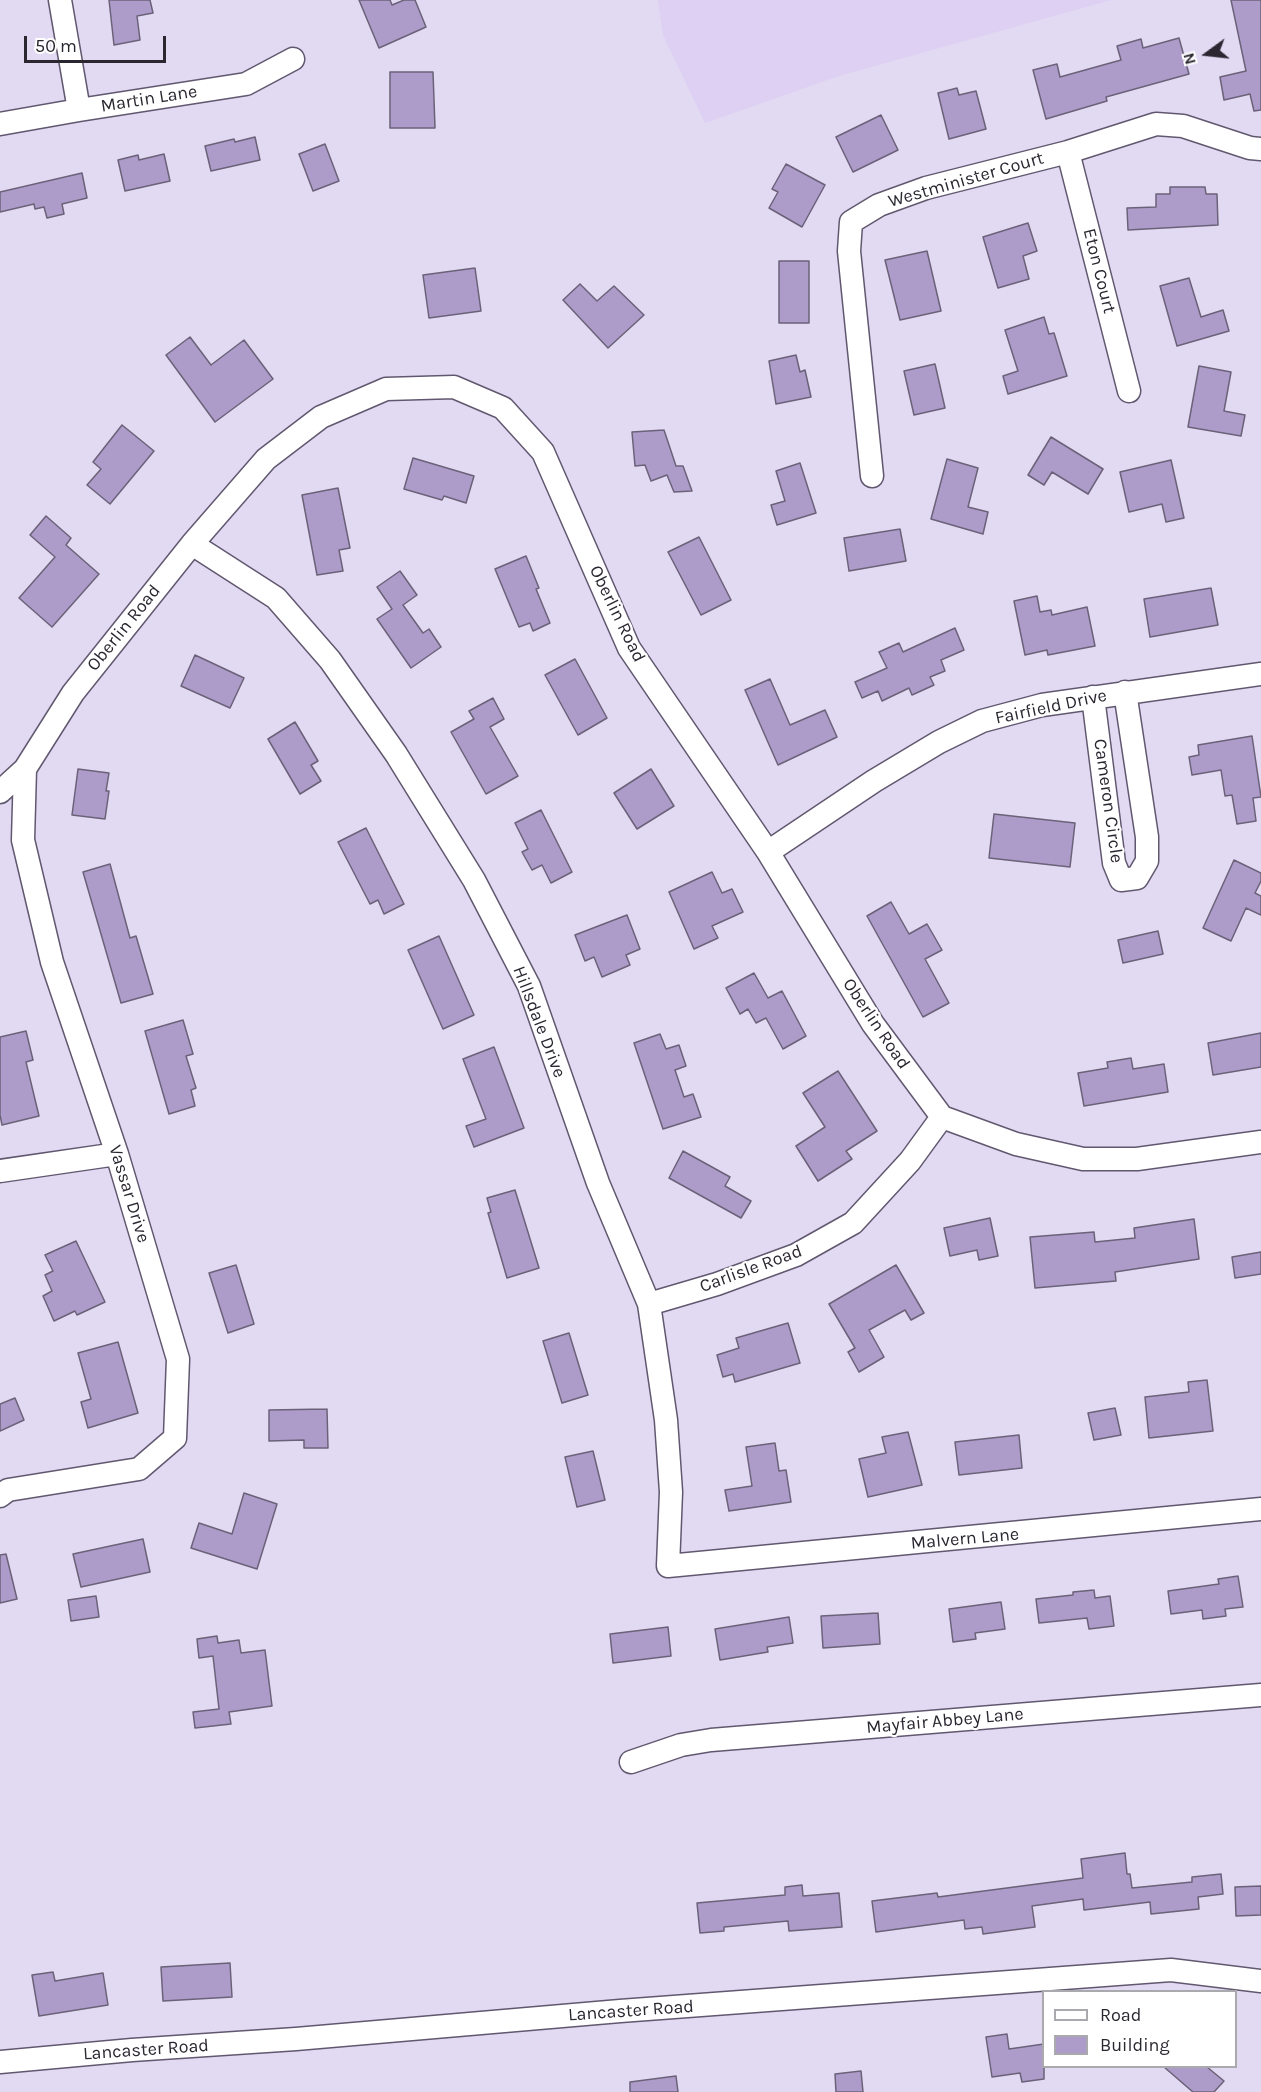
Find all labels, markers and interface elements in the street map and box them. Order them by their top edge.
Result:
scale bar [27,24,170,62]
north arrow [1177,24,1237,84]
text: 50 m [35,35,77,57]
text: N [1178,51,1200,67]
street label: Martin Lane [99,81,199,117]
street label: Westminister Court [886,147,1046,213]
street label: Eton Court [1078,226,1120,316]
street label: Oberlin Road [584,562,650,666]
street label: Oberlin Road [83,580,165,676]
street label: Fairfield Drive [993,685,1109,729]
street label: Cameron Circle [1089,738,1127,864]
street label: Hillsdale Drive [508,963,570,1081]
street label: Oberlin Road [838,974,914,1074]
street label: Vassar Drive [104,1142,154,1246]
street label: Carlisle Road [697,1241,805,1297]
street label: Malvern Lane [910,1524,1020,1554]
street label: Mayfair Abbey Lane [865,1703,1025,1739]
legend [1042,1990,1237,2068]
street label: Lancaster Road [567,1996,695,2026]
text: Road [1100,2004,1141,2026]
text: Building [1100,2034,1170,2056]
street label: Lancaster Road [82,2035,210,2065]

